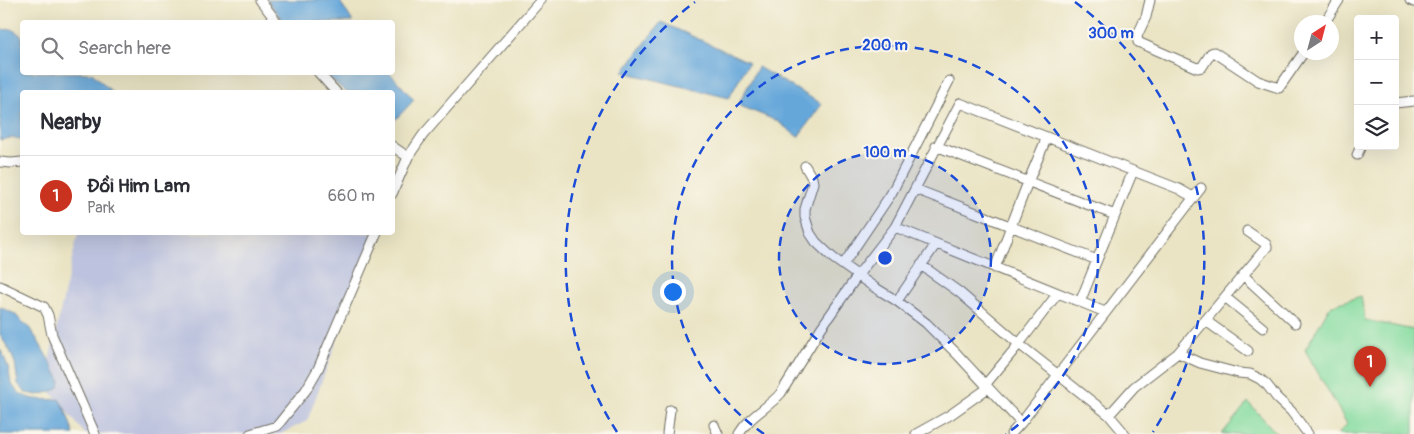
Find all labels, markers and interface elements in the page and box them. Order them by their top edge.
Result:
north arrow [1294,15,1339,60]
map controls [1354,15,1399,150]
button: + [1354,15,1399,60]
search box [20,20,395,75]
text: 300 m [1088,24,1134,43]
icon: search [38,34,66,62]
text: Search here [78,36,171,60]
text: 200 m [862,36,908,55]
button: − [1354,60,1399,105]
button: layers [1354,105,1399,150]
text: Nearby [40,109,101,136]
text: 100 m [864,143,906,162]
text: Đồi Him Lam [87,174,190,198]
text: 1 [53,186,59,206]
text: 660 m [328,186,375,206]
text: Park [87,198,115,218]
centre of rings [876,249,894,267]
your location [660,279,686,305]
pin: 1 [1354,346,1386,387]

